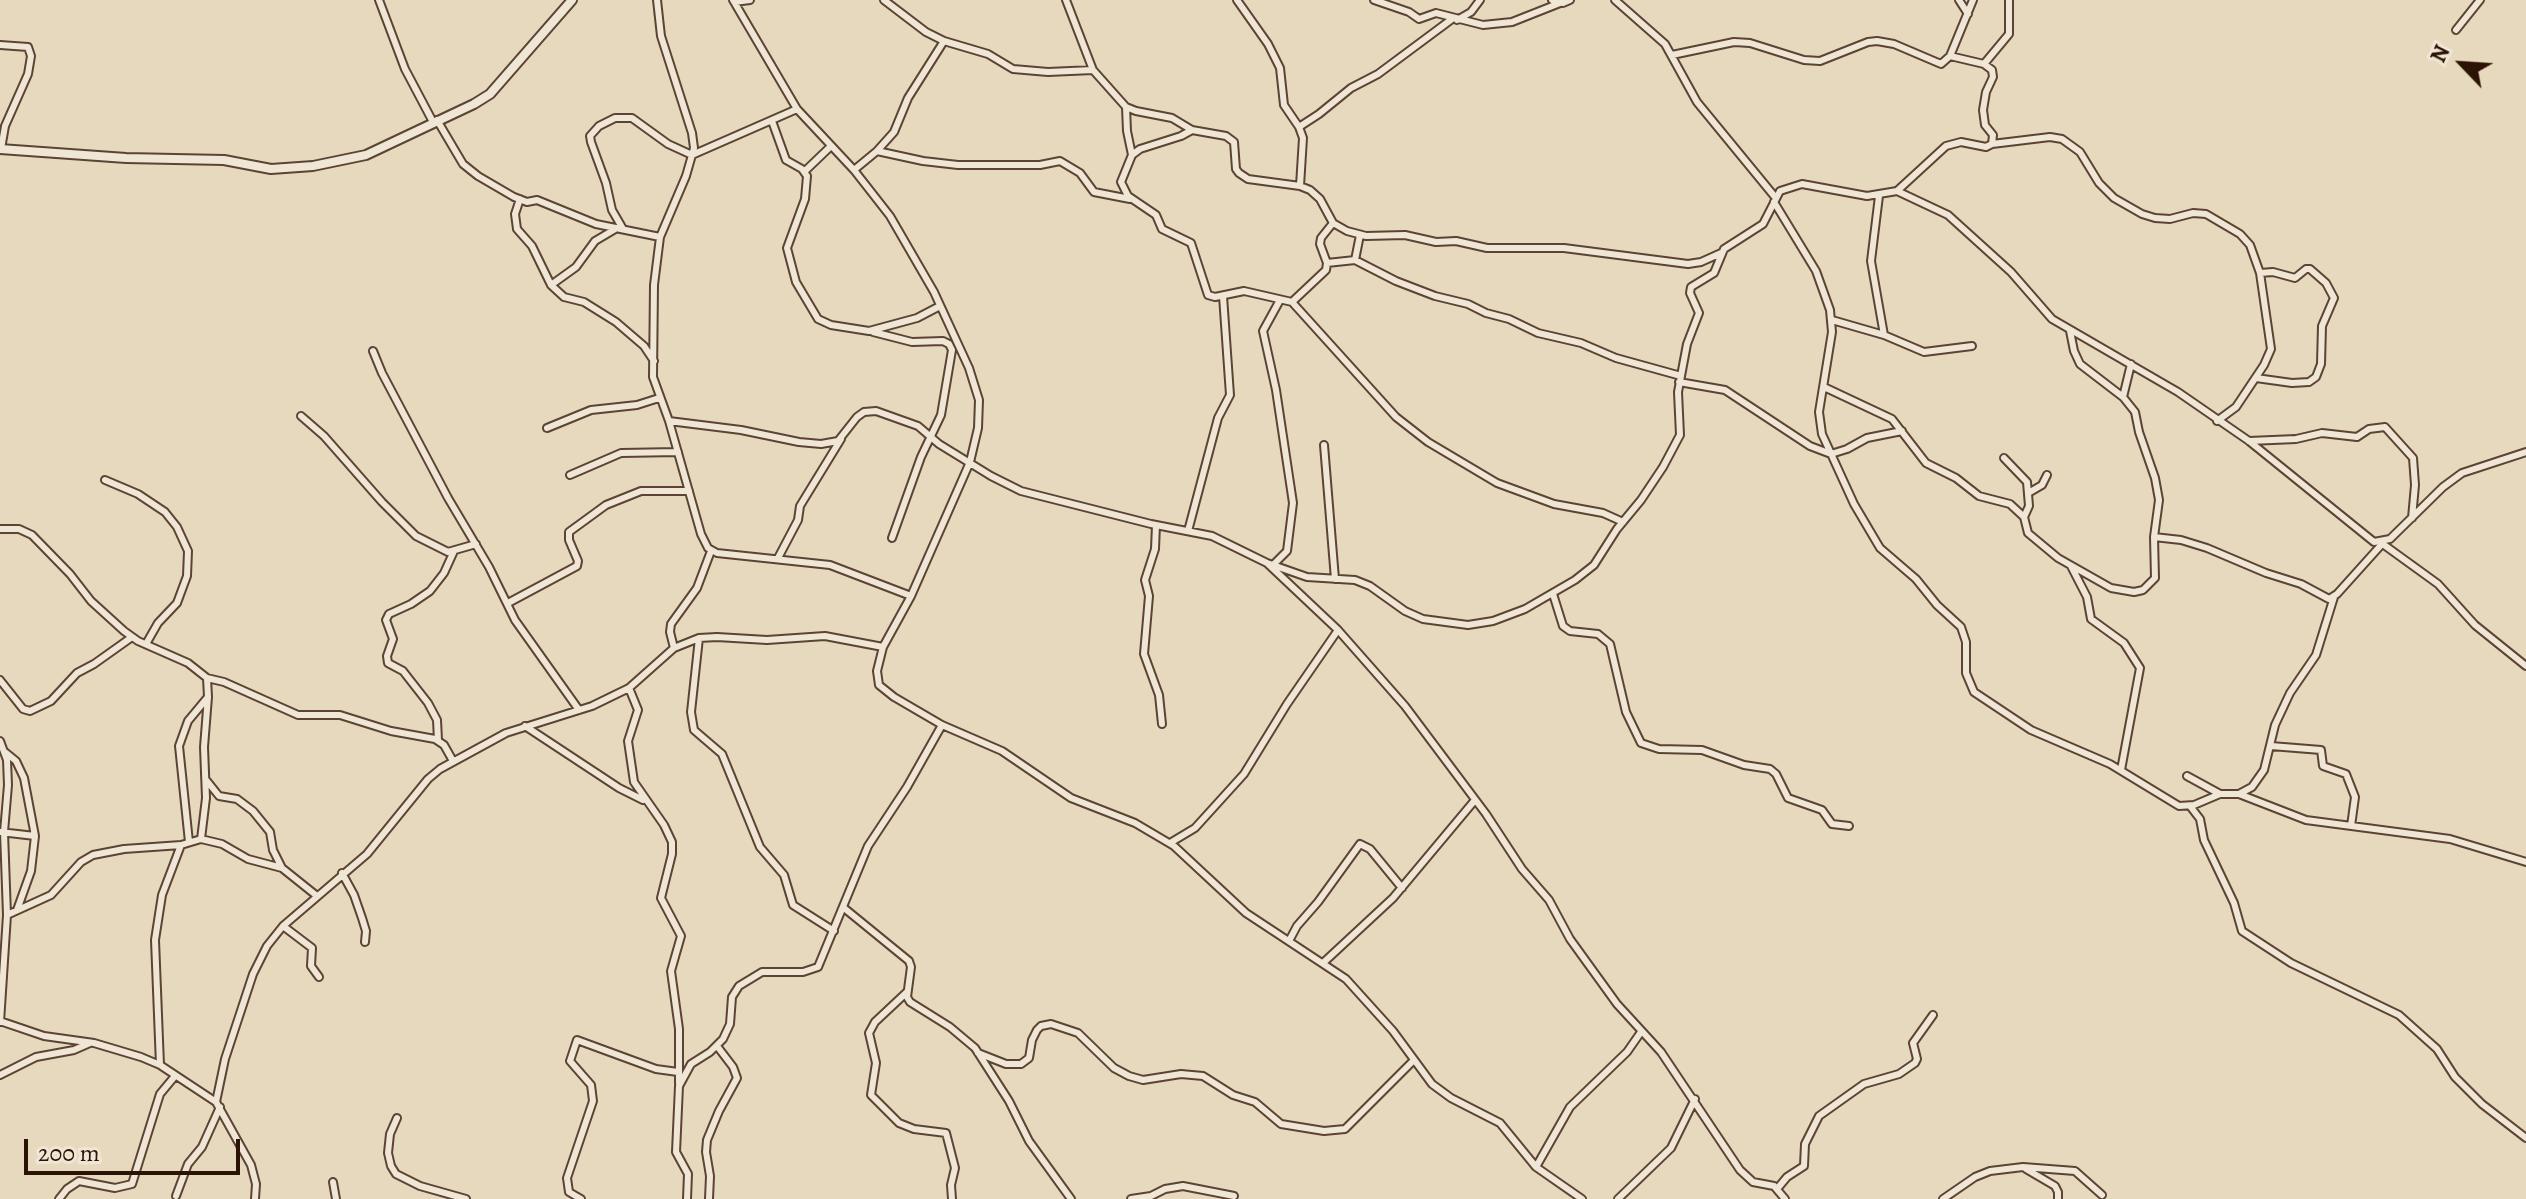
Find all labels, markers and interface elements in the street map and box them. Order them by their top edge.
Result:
north arrow [2422,24,2502,104]
text: N [2423,40,2457,67]
scale bar [28,1123,244,1173]
text: 200 m [38,1137,100,1169]

